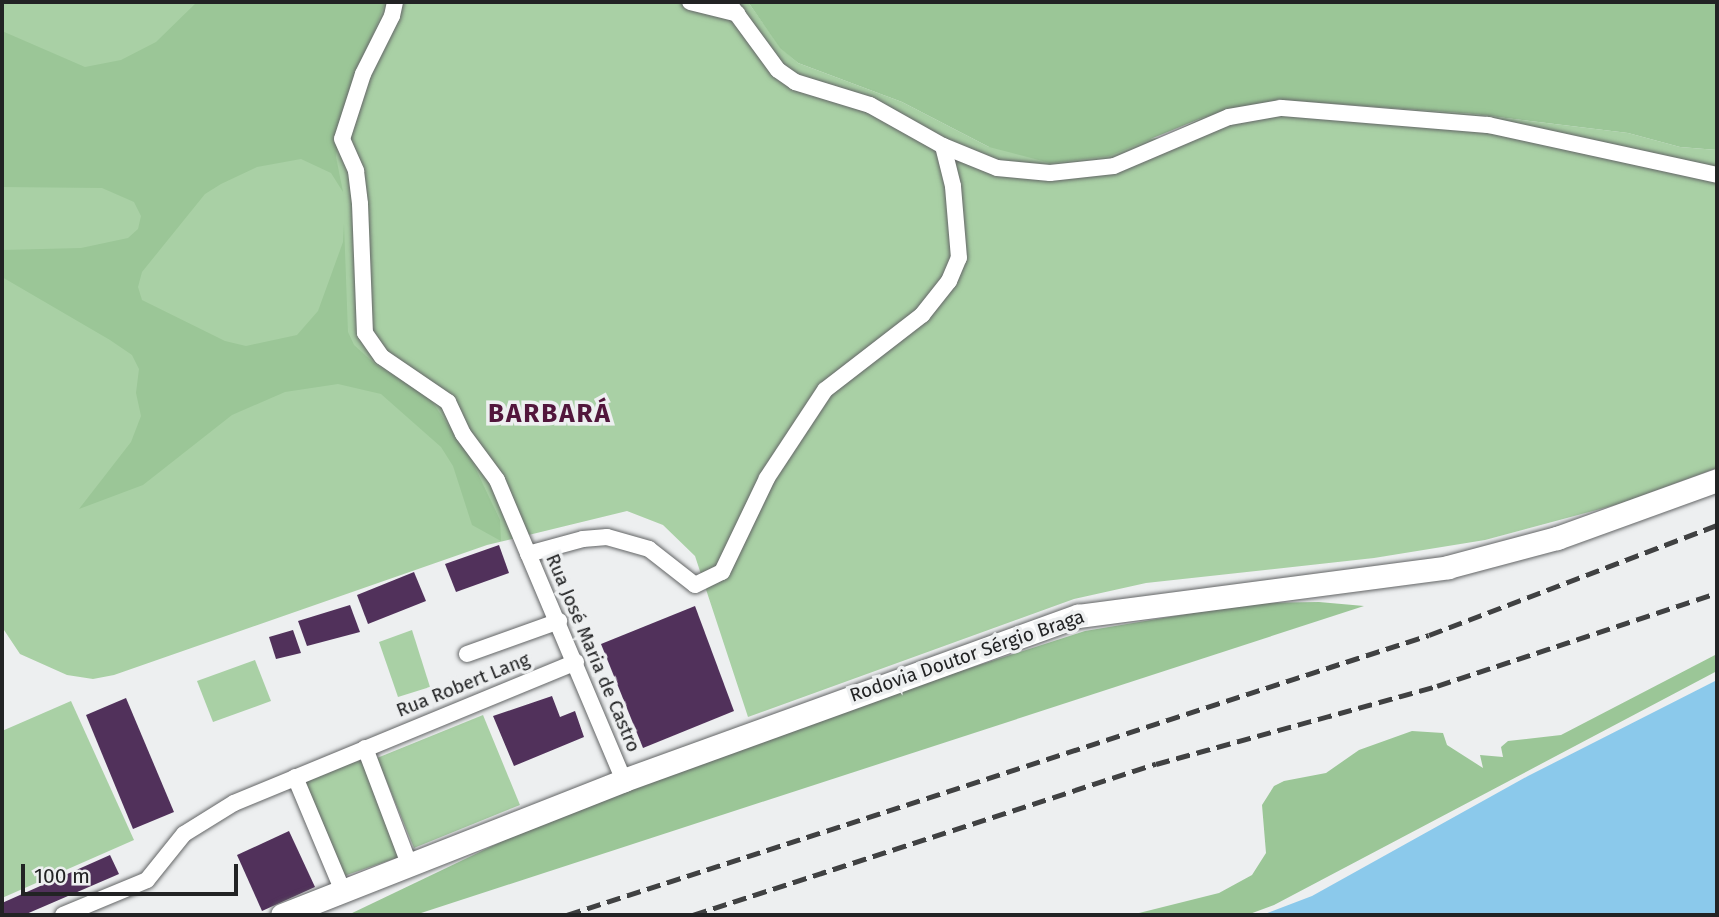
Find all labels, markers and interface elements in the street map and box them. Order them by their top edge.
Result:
district label: BARBARÁ [489,398,611,430]
street label: Rua José Maria de Castro [541,550,645,756]
street label: Rodovia Doutor Sérgio Braga [847,605,1087,707]
street label: Rua Robert Lang [393,648,533,722]
scale bar [24,850,242,894]
text: 100 m [34,863,90,889]

